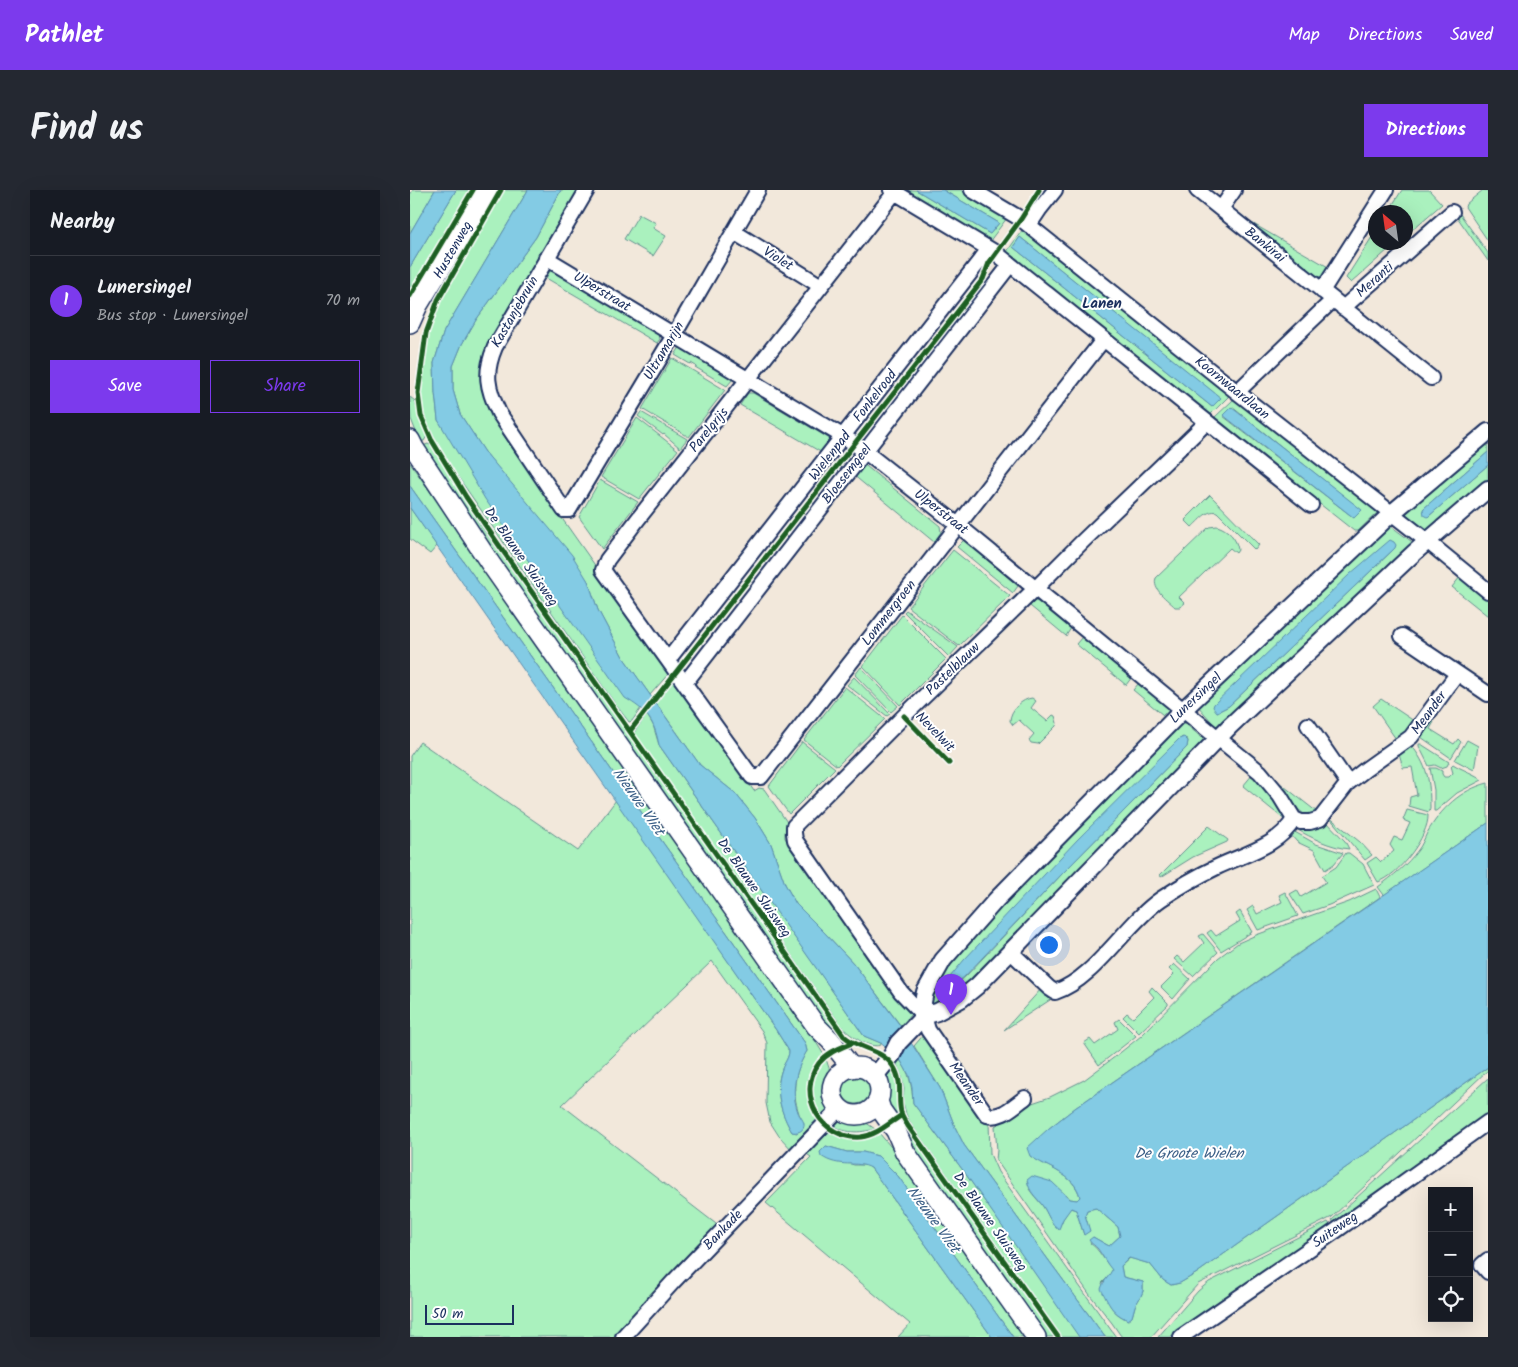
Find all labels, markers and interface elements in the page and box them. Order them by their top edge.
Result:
text: Pathlet [25,16,104,55]
text: Map [1288,21,1320,50]
text: Directions [1348,21,1422,50]
text: Saved [1450,21,1493,50]
text: Find us [30,102,143,158]
button: Directions [1364,104,1488,157]
north arrow [1368,205,1413,250]
text: Nearby [50,206,115,239]
street label: Hustenweg [428,217,478,283]
street label: Bankirai [1240,222,1291,269]
street label: Violet [758,241,798,277]
street label: Meranti [1351,256,1399,303]
street label: Ulperstraat [569,266,636,318]
street label: Kastanjebruin [486,272,544,352]
text: Lunersingel [97,273,191,303]
text: 1 [64,288,68,313]
text: 70 m [325,288,360,313]
district label: Lanen [1082,292,1122,316]
text: Bus stop · Lunersingel [97,303,248,328]
street label: Ultramarijn [638,317,690,385]
street label: Koornwaardlaan [1190,351,1274,425]
button: Save [50,360,200,413]
button: Share [210,360,360,413]
street label: Fonkelrood [847,364,903,427]
street label: Parelgrijs [684,403,734,457]
street label: Wielenpad [803,426,857,486]
street label: Bloesemgeel [816,439,878,509]
street label: Ulperstraat [909,484,973,541]
street label: De Blauwe Sluisweg [478,503,564,611]
street label: Lommergroen [856,575,922,651]
street label: Pastelblauw [921,637,986,701]
street label: Lunersingel [1164,667,1228,729]
street label: Meander [1406,685,1453,739]
street label: Nevelwit [910,707,961,758]
water label: Nieuwe Vliet [606,763,672,843]
street label: De Blauwe Sluisweg [711,834,797,942]
your location [1036,932,1062,958]
pin: 1 [935,974,967,1015]
street label: Meander [943,1057,990,1112]
water label: De Groote Wielen [1134,1142,1245,1166]
street label: De Blauwe Sluisweg [947,1168,1033,1276]
water label: Nieuwe Vliet [900,1181,967,1261]
map controls [1428,1187,1473,1322]
button: + [1428,1187,1473,1232]
street label: Bankade [698,1204,749,1255]
street label: Suiteweg [1308,1206,1362,1254]
button: − [1428,1232,1473,1277]
button: locate [1428,1277,1473,1322]
scale bar [425,1302,514,1325]
text: 50 m [432,1303,463,1325]

